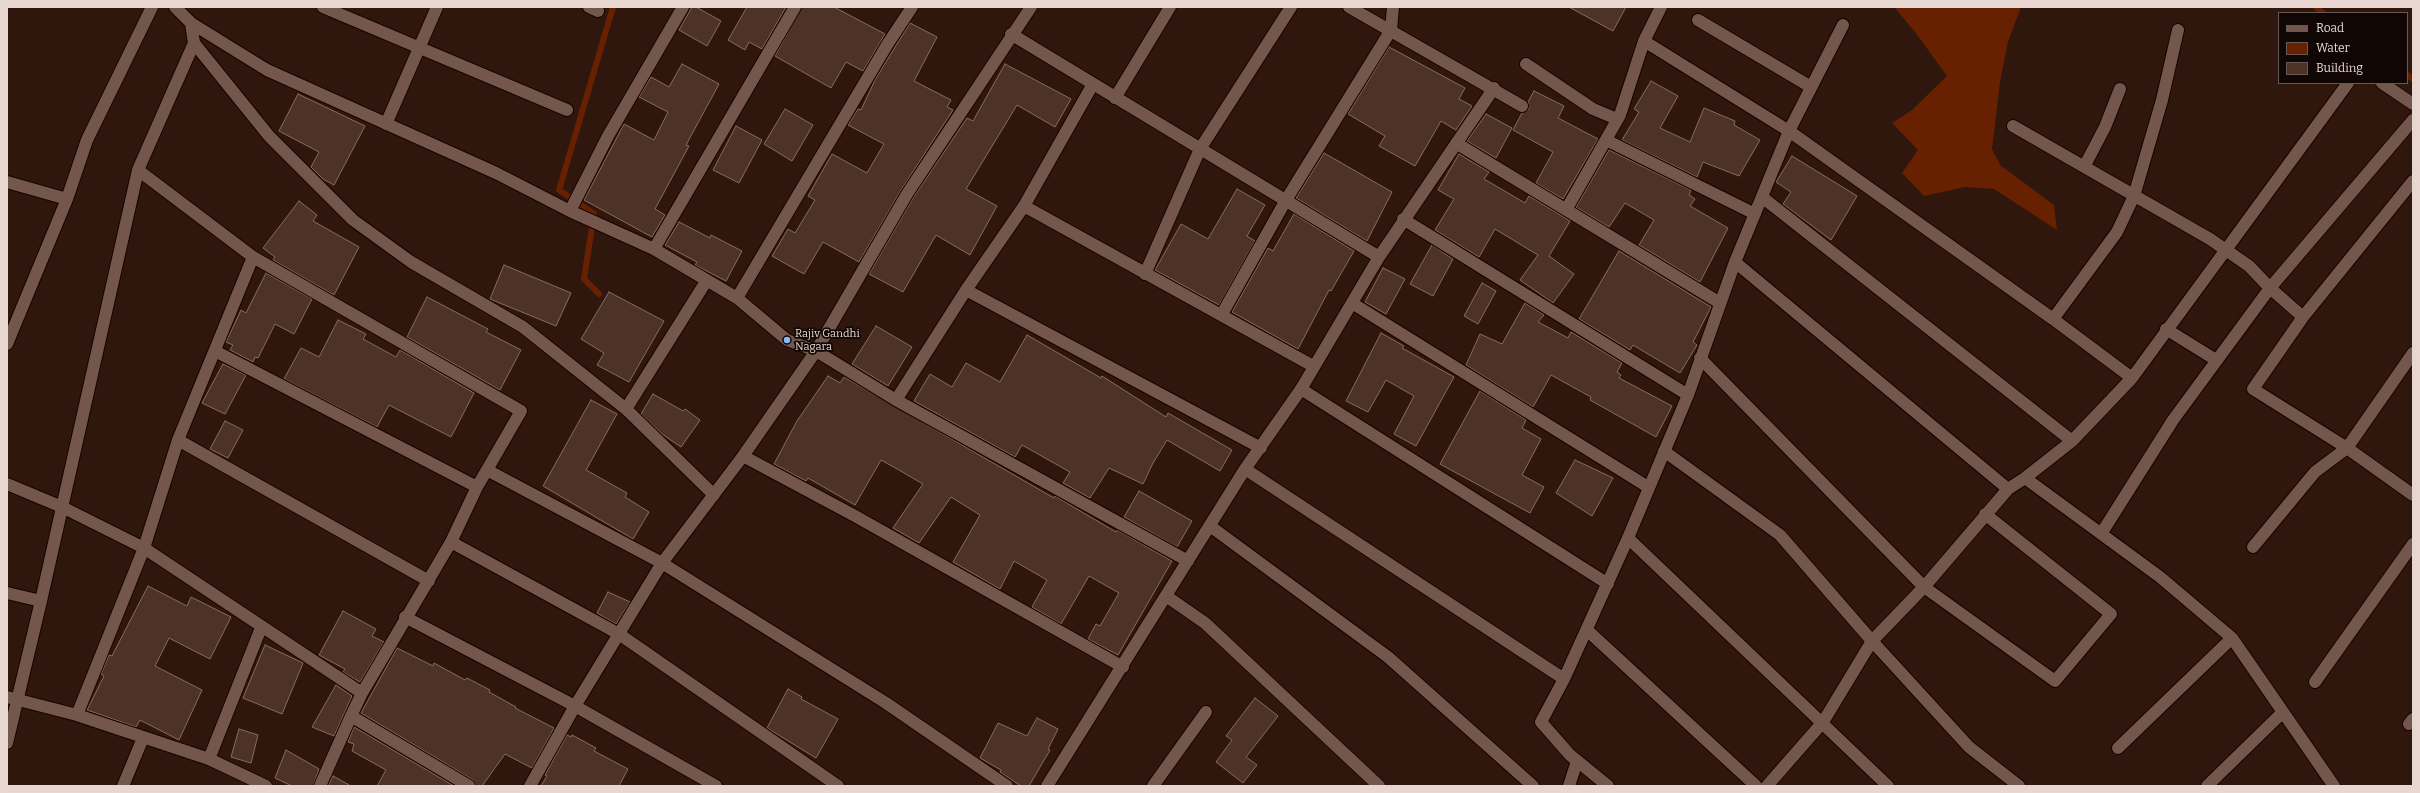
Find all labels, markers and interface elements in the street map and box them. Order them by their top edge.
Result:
legend [2278,12,2408,84]
text: Road [2316,21,2344,35]
text: Water [2316,41,2350,55]
text: Building [2316,61,2363,75]
place label: Rajiv Gandhi Nagara [795,327,860,353]
marker: Rajiv Gandhi Nagara [782,335,792,345]

